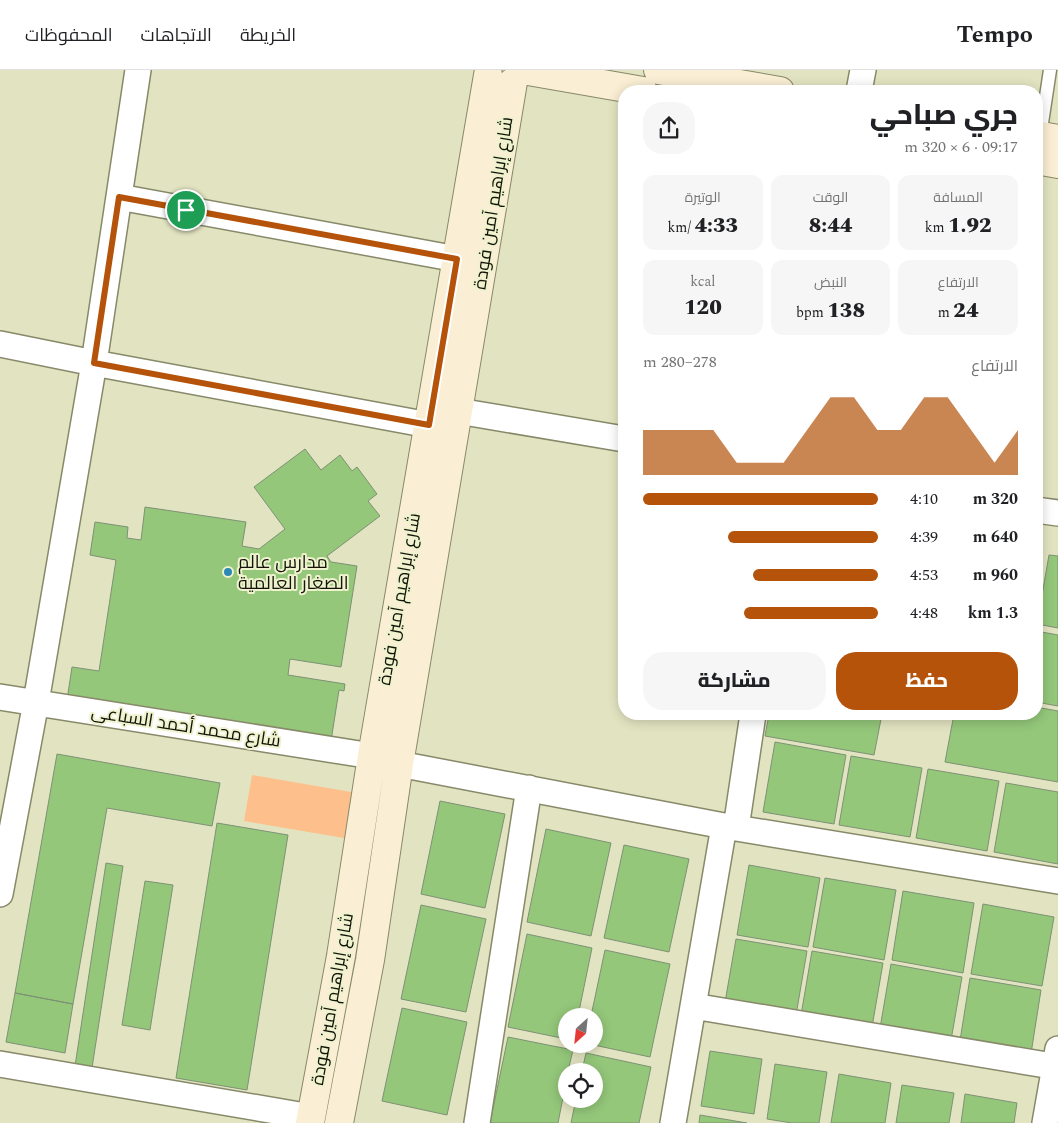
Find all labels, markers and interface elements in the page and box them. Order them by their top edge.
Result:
text: Tempo [956,17,1033,53]
text: المحفوظات [25,22,113,49]
text: الاتجاهات [141,22,212,49]
text: الخريطة [240,22,296,49]
text: جري صباحي [870,94,1018,137]
button: share [643,102,695,154]
street label: شارع إبراهيم آمين فودة [467,115,520,291]
text: 09:17 · 6 × 320 m [904,135,1018,159]
text: الوتيرة [685,187,721,208]
text: الوقت [813,187,848,208]
text: المسافة [933,187,983,208]
pin [165,189,207,231]
icon: arrive [172,196,200,224]
text: 4:33 [694,210,738,242]
text: 8:44 [809,210,852,242]
text: 1.92 [948,210,992,242]
text: /km [668,217,694,238]
text: km [925,217,948,238]
text: kcal [690,271,715,292]
text: النبض [814,272,847,293]
text: الارتفاع [938,272,979,293]
text: 120 [684,292,722,324]
text: 138 [827,295,865,327]
text: 24 [953,295,979,327]
text: bpm [796,302,827,323]
text: m [938,302,953,323]
text: 278–280 m [643,350,717,374]
text: الارتفاع [971,354,1018,378]
text: 4:10 [910,487,938,511]
text: 320 m [973,487,1018,511]
street label: شارع إبراهيم آمين فودة [371,511,428,687]
text: 4:39 [910,525,938,549]
text: 640 m [973,525,1018,549]
place label: مدارس عالم الصغار العالمية [238,549,348,597]
text: 4:53 [910,563,938,587]
text: 960 m [973,563,1018,587]
marker: مدارس عالم الصغار العالمية [222,566,234,578]
text: 4:48 [910,601,938,625]
text: 1.3 km [968,601,1018,625]
button: مشاركة [643,652,826,710]
button: حفظ [836,652,1018,710]
street label: شارع محمد أحمد السباعى [89,698,283,755]
street label: شارع إبراهيم آمين فودة [304,911,361,1087]
north arrow [558,1008,602,1052]
map controls [558,1008,603,1108]
button: locate [558,1063,603,1108]

